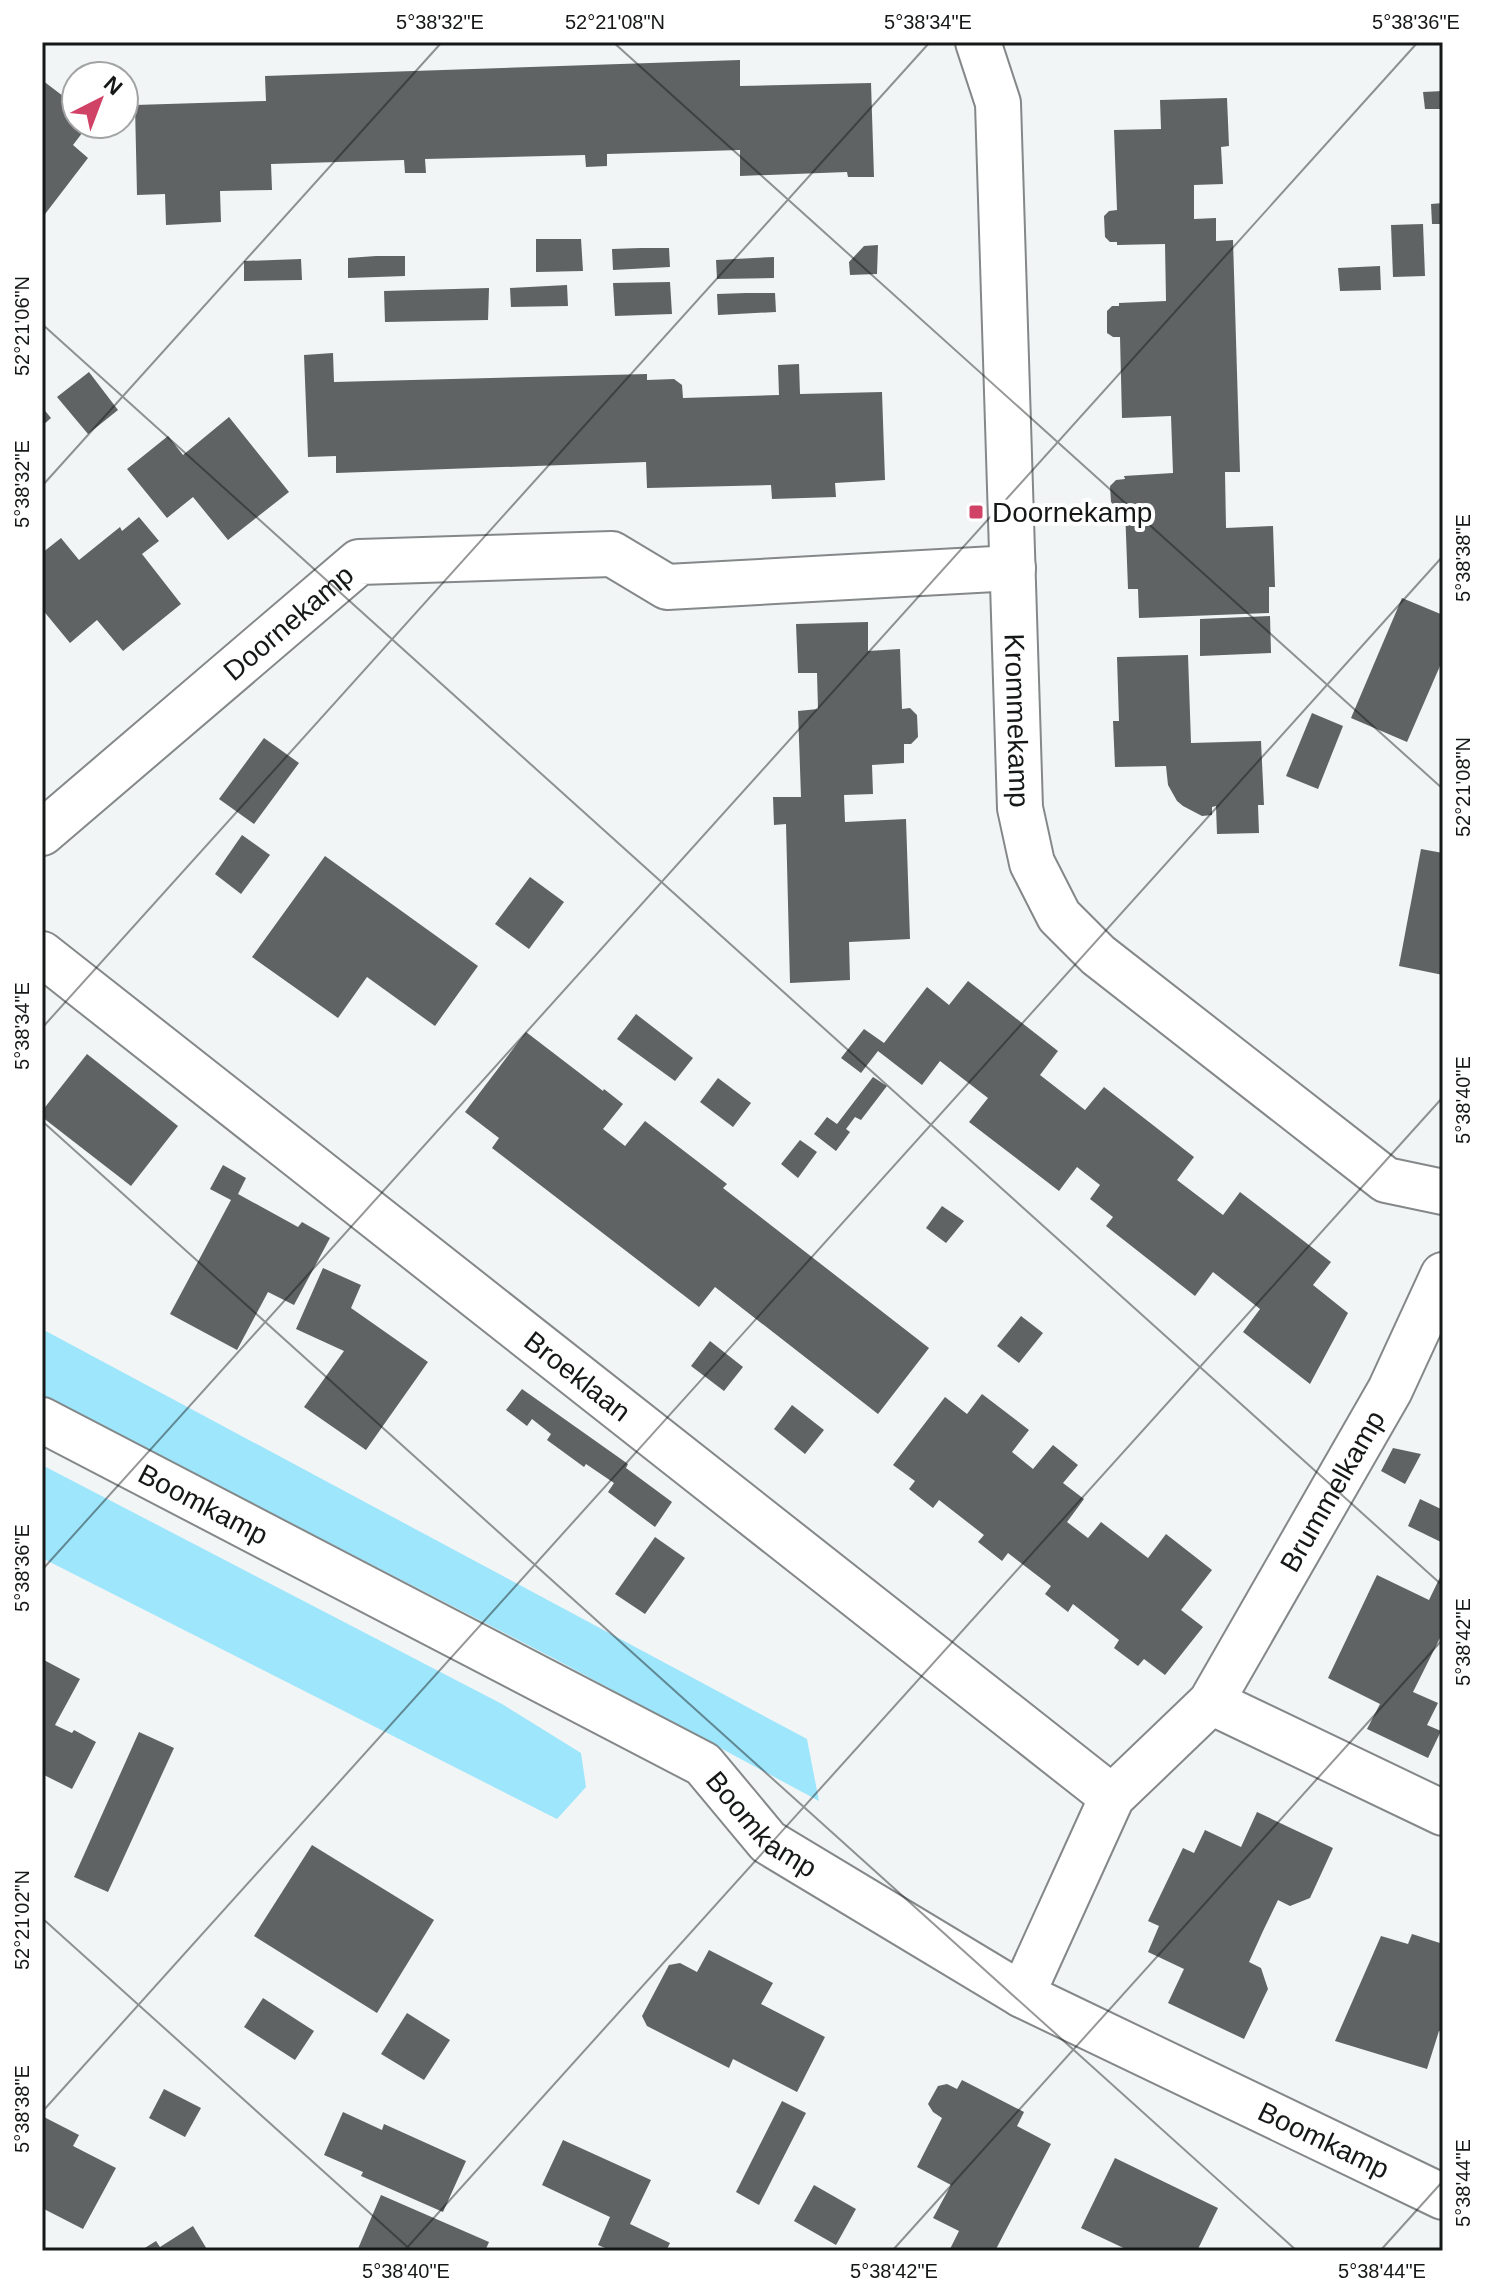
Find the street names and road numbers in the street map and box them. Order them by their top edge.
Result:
street label: Doornekamp [217,559,359,686]
street label: Krommekamp [999,633,1035,808]
street label: Broeklaan [519,1325,637,1427]
street label: Brummelkamp [1274,1405,1390,1577]
street label: Boomkamp [133,1458,273,1550]
street label: Boomkamp [700,1765,822,1883]
street label: Boomkamp [1253,2095,1394,2184]

